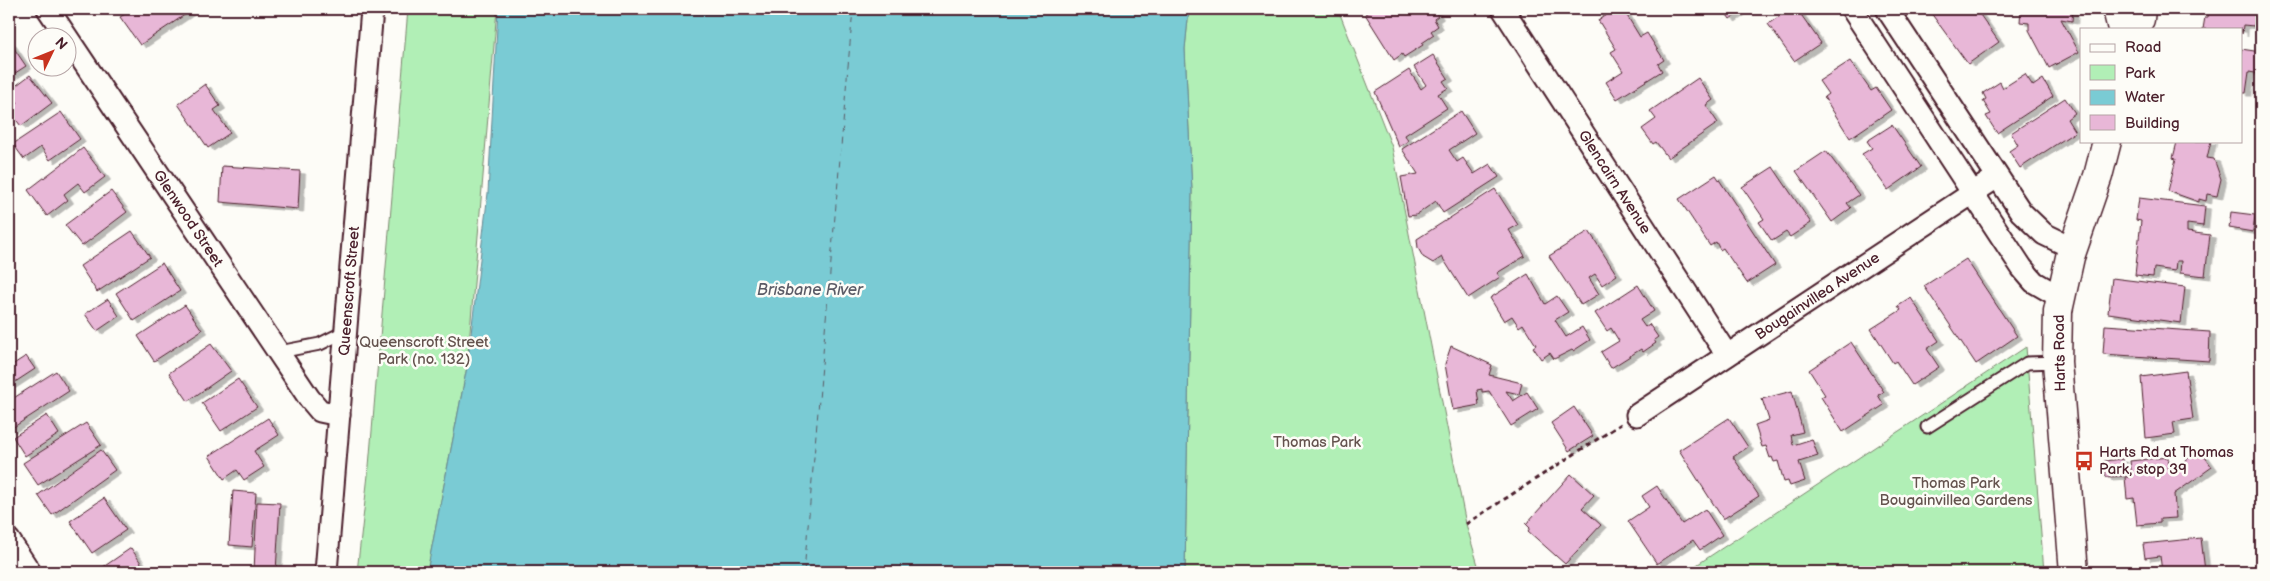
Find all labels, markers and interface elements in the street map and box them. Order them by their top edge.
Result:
north arrow [28,28,78,78]
legend [2080,28,2242,142]
text: N [51,34,71,53]
text: Road [2125,38,2161,57]
text: Park [2125,64,2156,83]
text: Water [2125,88,2165,107]
text: Building [2125,114,2180,133]
street label: Glencairn Avenue [1574,126,1656,238]
street label: Glenwood Street [149,166,228,271]
street label: Queenscroft Street [334,225,364,356]
street label: Bougainvillea Avenue [1751,248,1883,344]
water label: Brisbane River [757,281,864,300]
street label: Harts Road [2050,314,2070,392]
park label: Queenscroft Street Park (no. 132) [359,333,489,369]
park label: Thomas Park [1273,433,1362,452]
place label: Harts Rd at Thomas Park, stop 39 [2099,443,2234,479]
bus stop icon: Harts Rd at Thomas Park, stop 39 [2073,450,2095,472]
park label: Thomas Park Bougainvillea Gardens [1879,474,2033,510]

